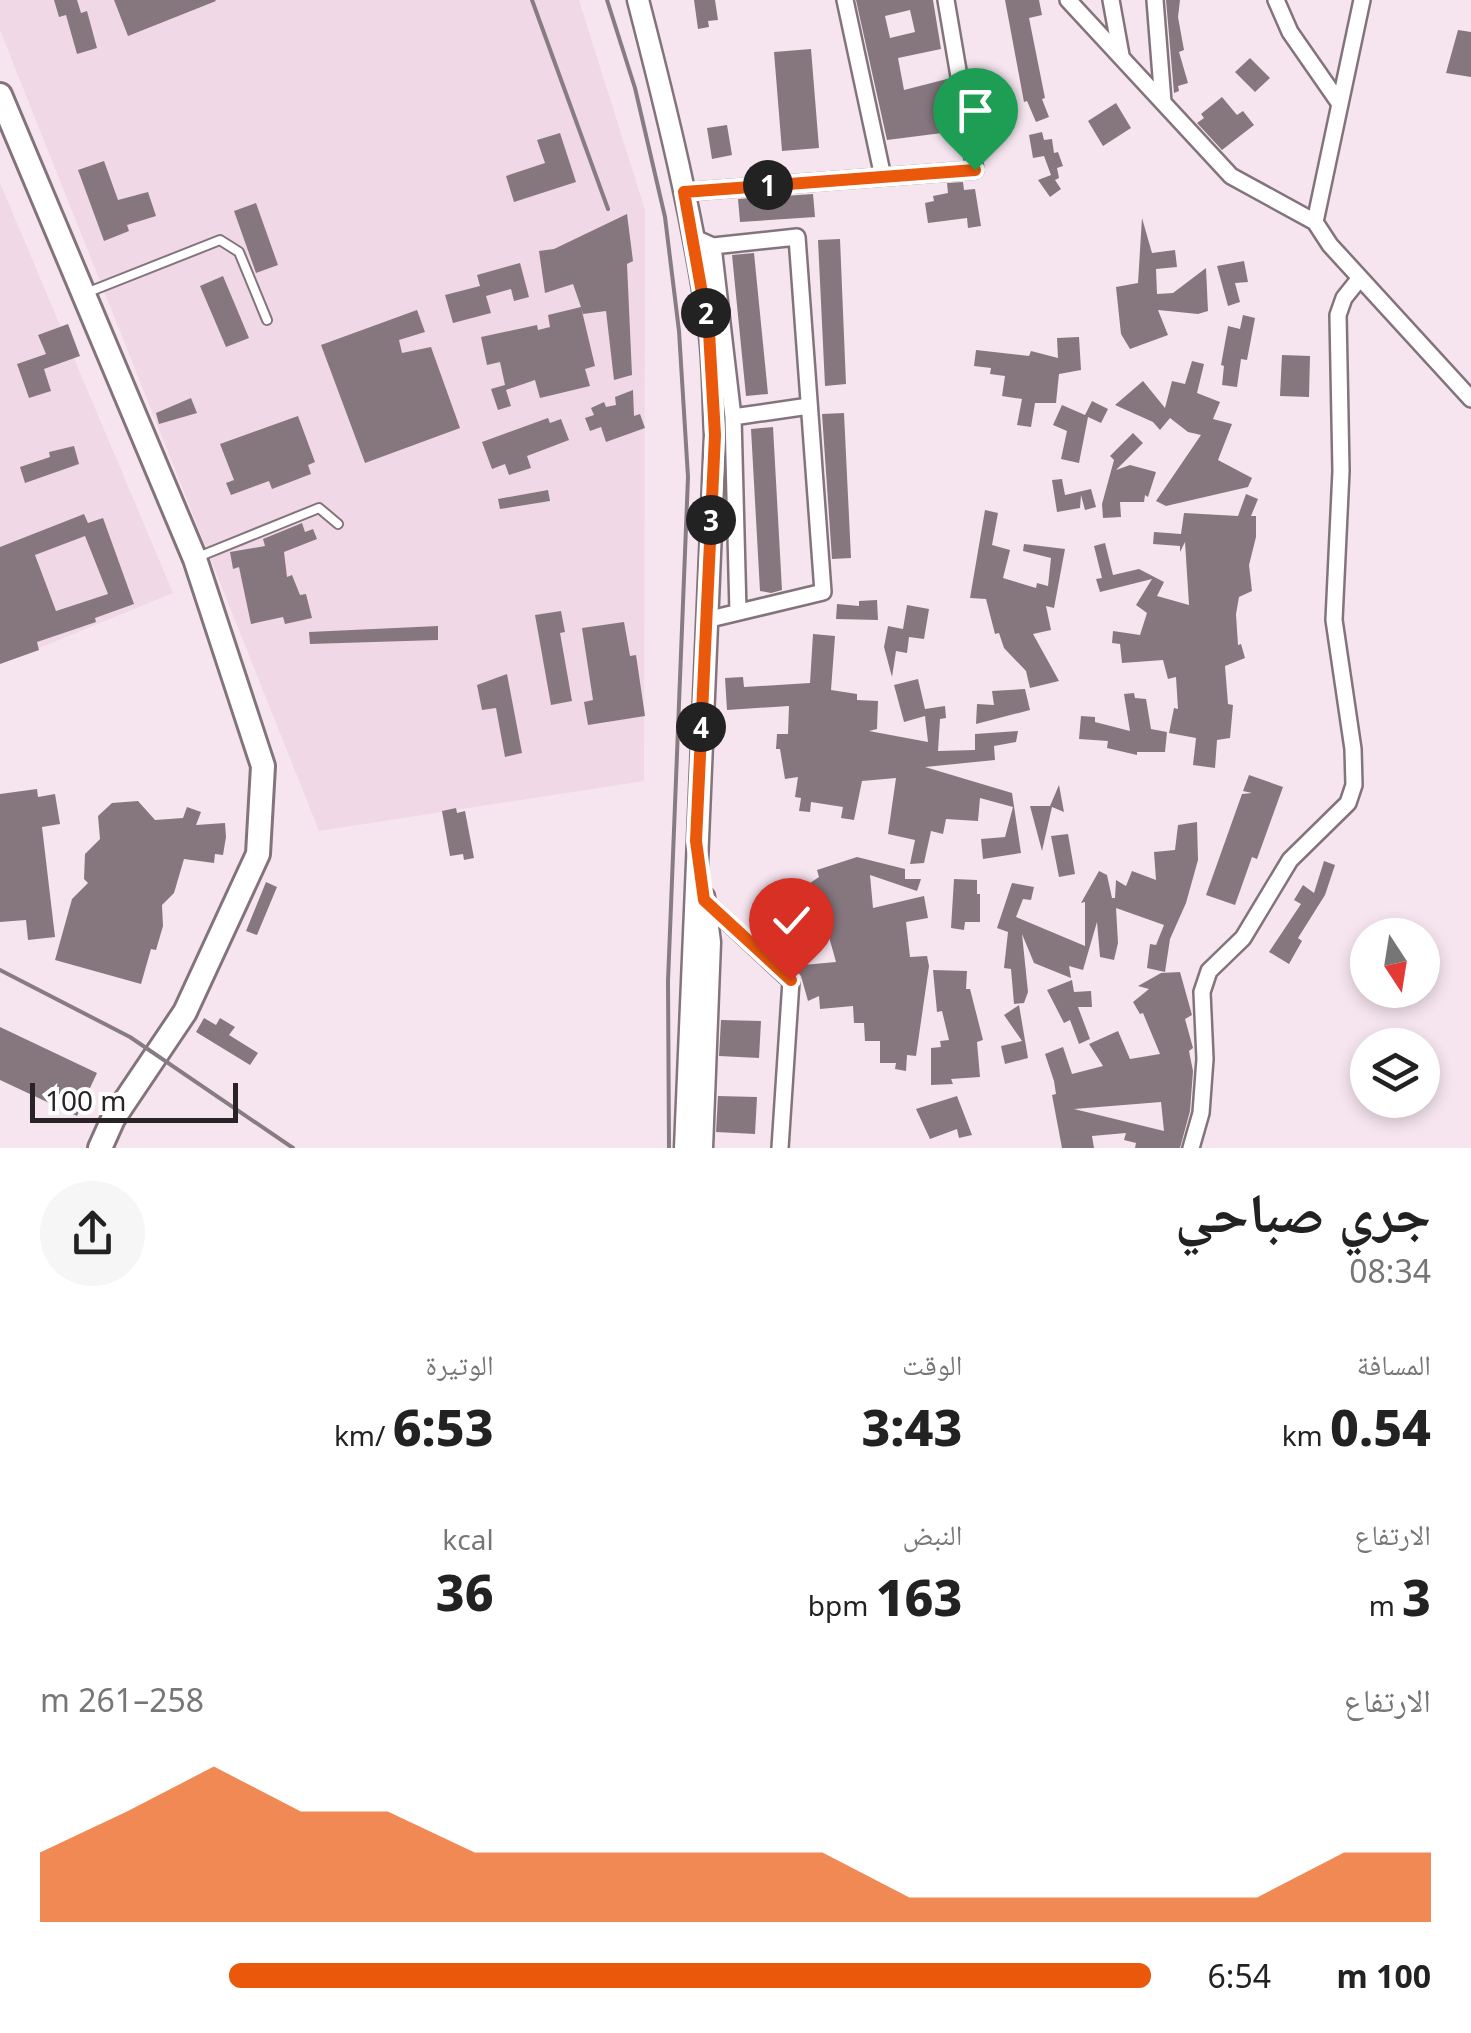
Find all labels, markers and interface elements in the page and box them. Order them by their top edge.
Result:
pin [933,68,1018,171]
icon: arrive [948,83,1003,138]
pin: 1 [743,160,793,210]
text: 1 [760,166,776,204]
pin: 2 [681,288,731,338]
text: 2 [698,294,714,332]
pin: 3 [686,495,736,545]
text: 3 [703,501,719,539]
pin: 4 [676,702,726,752]
text: 4 [693,708,709,746]
pin [749,878,834,981]
icon: check [764,893,819,948]
north arrow [1350,918,1440,1008]
map controls [1350,918,1440,1118]
button: layers [1350,1028,1440,1118]
scale bar [30,1078,238,1122]
text: 100 m [45,1081,127,1119]
text: جري صباحي [1175,1174,1431,1249]
button: share [40,1181,145,1286]
text: 08:34 [1349,1249,1431,1292]
text: الوتيرة [426,1345,494,1383]
text: الوقت [902,1345,962,1383]
text: المسافة [1357,1345,1431,1383]
text: 6:53 [393,1393,494,1461]
text: 3:43 [861,1393,962,1461]
text: 0.54 [1330,1393,1431,1461]
text: /km [334,1416,393,1454]
text: km [1282,1416,1330,1454]
text: النبض [903,1515,962,1553]
text: الارتفاع [1355,1515,1431,1553]
text: kcal [442,1520,494,1558]
text: 36 [436,1558,494,1626]
text: 163 [876,1563,962,1631]
text: 3 [1402,1563,1431,1631]
text: bpm [808,1586,876,1624]
text: m [1369,1586,1402,1624]
text: 258–261 m [40,1678,204,1721]
text: الارتفاع [1344,1678,1431,1721]
text: 6:54 [1208,1954,1271,1997]
text: 100 m [1337,1954,1431,1997]

